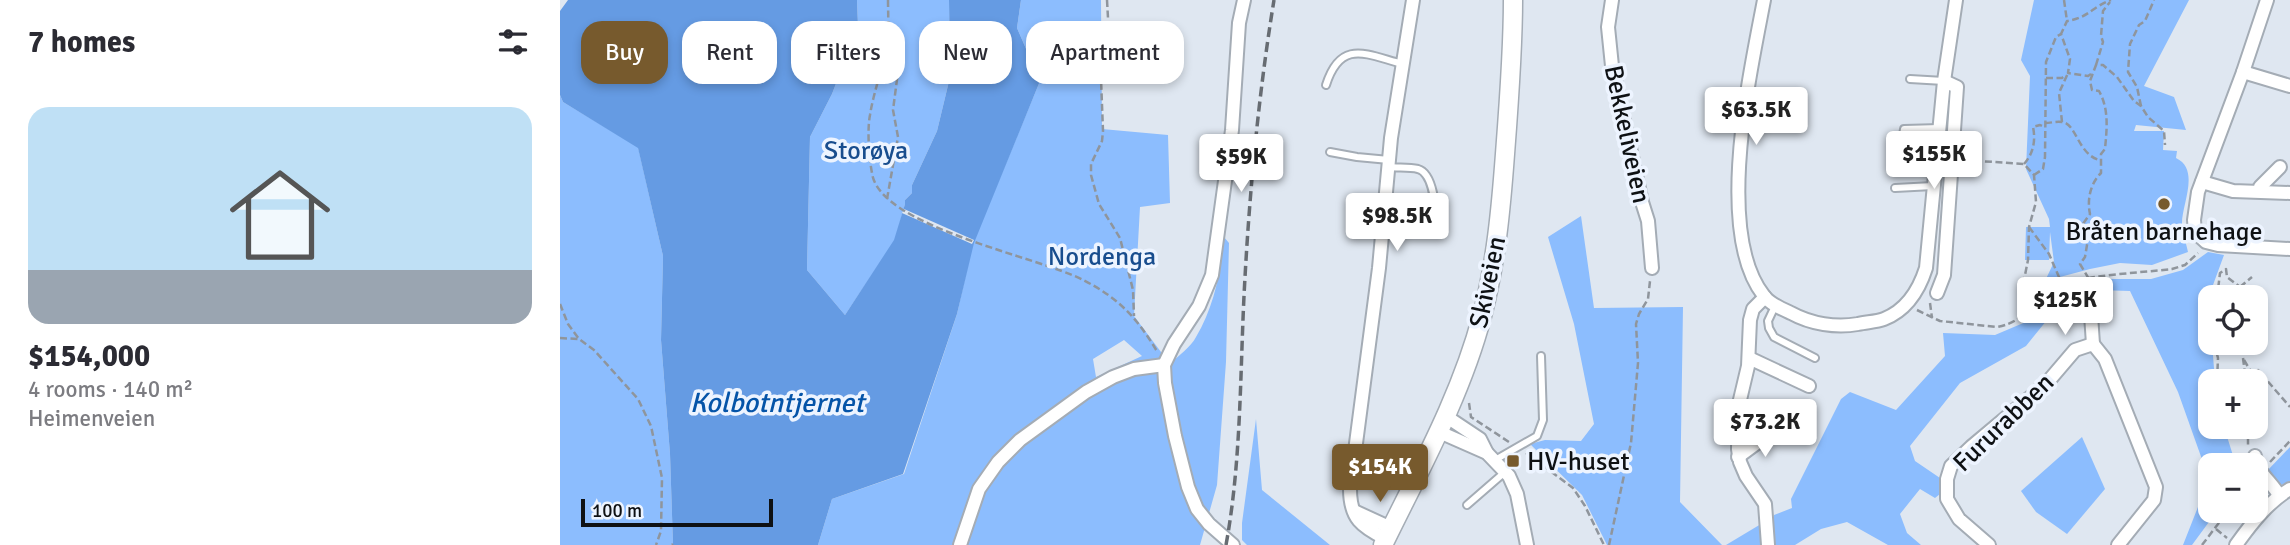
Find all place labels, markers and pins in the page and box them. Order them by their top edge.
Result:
pin: $63.5K [1699,88,1813,147]
pin: $155K [1885,132,1983,191]
pin: $59K [1200,134,1282,194]
pin: $98.5K [1340,194,1454,253]
marker: Bråten barnehage [2156,196,2172,212]
place label: Bråten barnehage [2065,216,2263,248]
pin: $125K [2016,278,2114,337]
pin: $73.2K [1708,400,1822,459]
pin: $154K [1331,444,1429,504]
place label: HV-huset [1527,446,1630,478]
marker: HV-huset [1505,453,1521,469]

